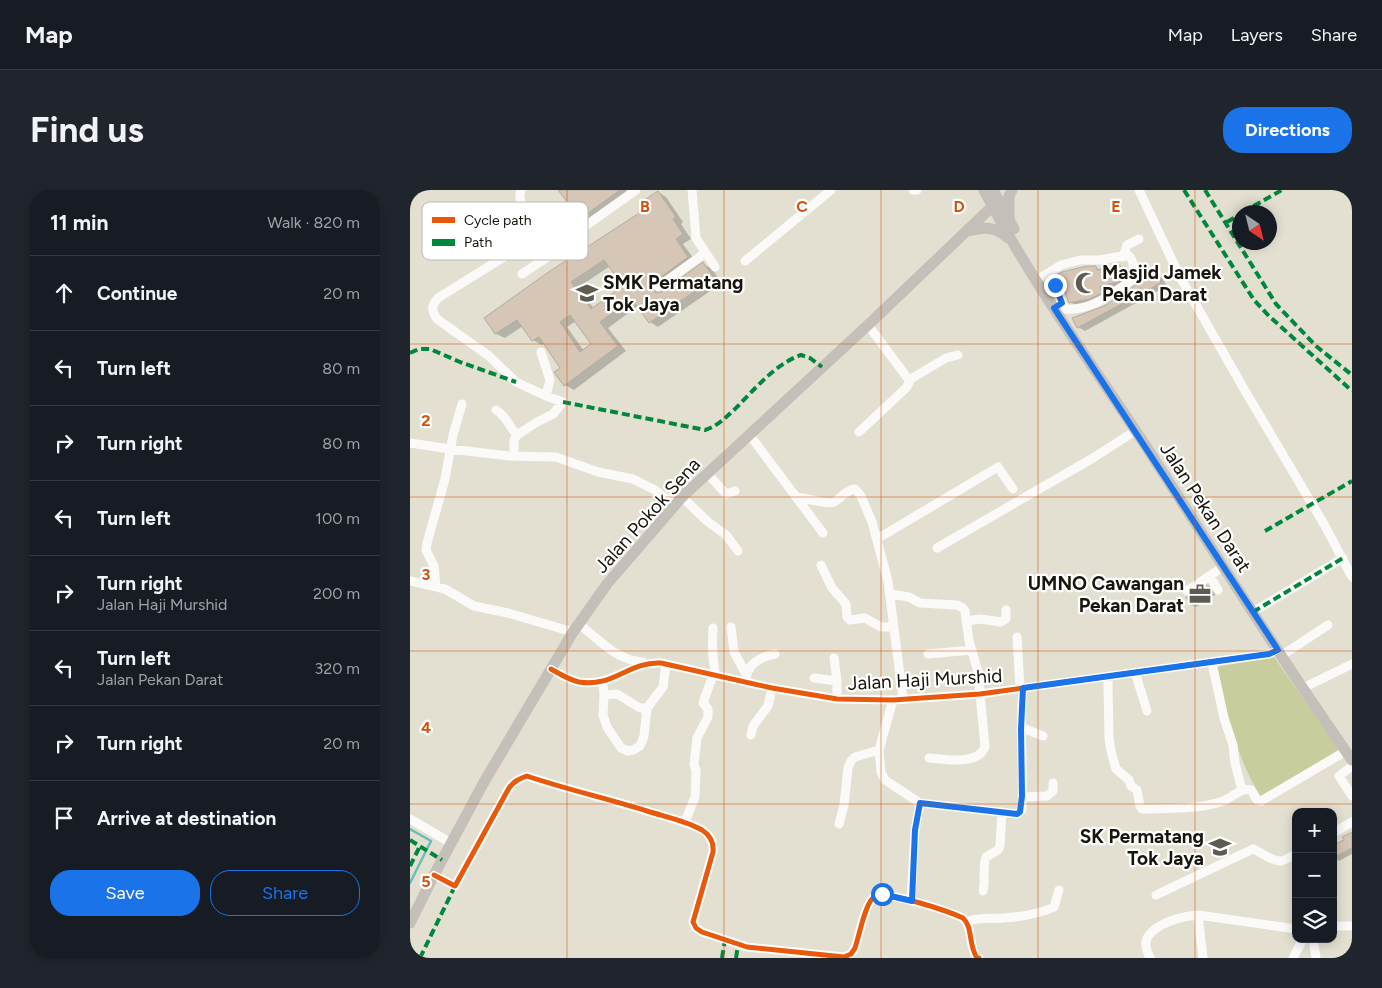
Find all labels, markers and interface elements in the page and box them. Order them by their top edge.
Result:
text: Map [25,20,73,49]
text: Map [1168,24,1203,46]
text: Layers [1231,24,1283,46]
text: Share [1311,24,1357,46]
button: Directions [1223,107,1352,153]
text: Find us [30,109,144,151]
text: B [640,197,650,216]
text: C [796,197,808,216]
text: D [953,197,965,216]
text: E [1111,197,1121,216]
legend [422,202,588,260]
north arrow [1232,205,1277,250]
text: 11 min [50,210,108,235]
text: Cycle path [464,212,532,229]
text: Walk · 820 m [267,213,360,232]
text: Path [464,234,492,251]
place label: Masjid Jamek Pekan Darat [1102,261,1222,306]
mosque icon: Masjid Jamek Pekan Darat [1073,270,1099,296]
place label: SMK Permatang Tok Jaya [603,271,744,316]
route end [1044,274,1067,297]
icon: ahead [50,279,78,307]
school or university icon: SMK Permatang Tok Jaya [574,280,600,306]
text: Continue [97,282,177,305]
text: 20 m [323,284,360,303]
icon: left [50,354,78,382]
text: Turn left [97,357,171,380]
text: 80 m [322,359,360,378]
text: 2 [421,411,431,430]
icon: right [50,429,78,457]
text: Turn right [97,432,183,455]
text: 80 m [322,434,360,453]
street label: Jalan Pekan Darat [1155,438,1256,576]
street label: Jalan Pokok Sena [590,453,705,578]
icon: left [50,504,78,532]
text: Turn left [97,507,171,530]
text: 100 m [315,509,360,528]
text: 3 [422,565,431,584]
text: Turn right [97,572,183,595]
place label: UMNO Cawangan Pekan Darat [1028,572,1184,617]
icon: right [50,579,78,607]
office icon: UMNO Cawangan Pekan Darat [1187,581,1213,607]
text: 200 m [313,584,360,603]
text: Jalan Haji Murshid [97,595,227,614]
text: Turn left [97,647,171,670]
icon: left [50,654,78,682]
text: 320 m [315,659,360,678]
street label: Jalan Haji Murshid [847,664,1003,695]
text: Jalan Pekan Darat [97,670,223,689]
text: 4 [421,718,431,737]
icon: right [50,729,78,757]
text: Turn right [97,732,183,755]
text: 20 m [323,734,360,753]
icon: arrive [50,804,78,832]
text: Arrive at destination [97,807,276,830]
map controls [1292,808,1337,943]
button: + [1292,808,1337,853]
place label: SK Permatang Tok Jaya [1080,825,1204,870]
school or university icon: SK Permatang Tok Jaya [1207,834,1233,860]
button: − [1292,853,1337,898]
button: Save [50,870,200,916]
button: Share [210,870,360,916]
text: 5 [421,872,431,891]
route start [871,883,894,906]
button: layers [1292,898,1337,943]

